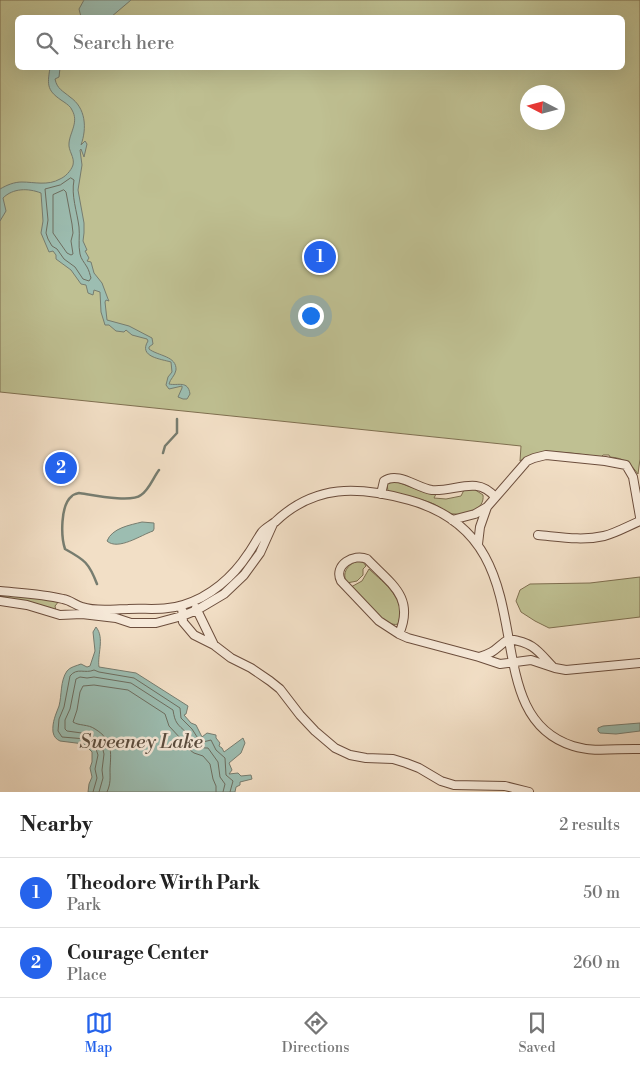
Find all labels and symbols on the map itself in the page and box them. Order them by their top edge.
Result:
north arrow [520,85,565,130]
pin: 1 [304,238,336,276]
your location [298,303,324,329]
pin: 2 [45,449,77,487]
water label: Sweeney Lake [79,730,204,755]

